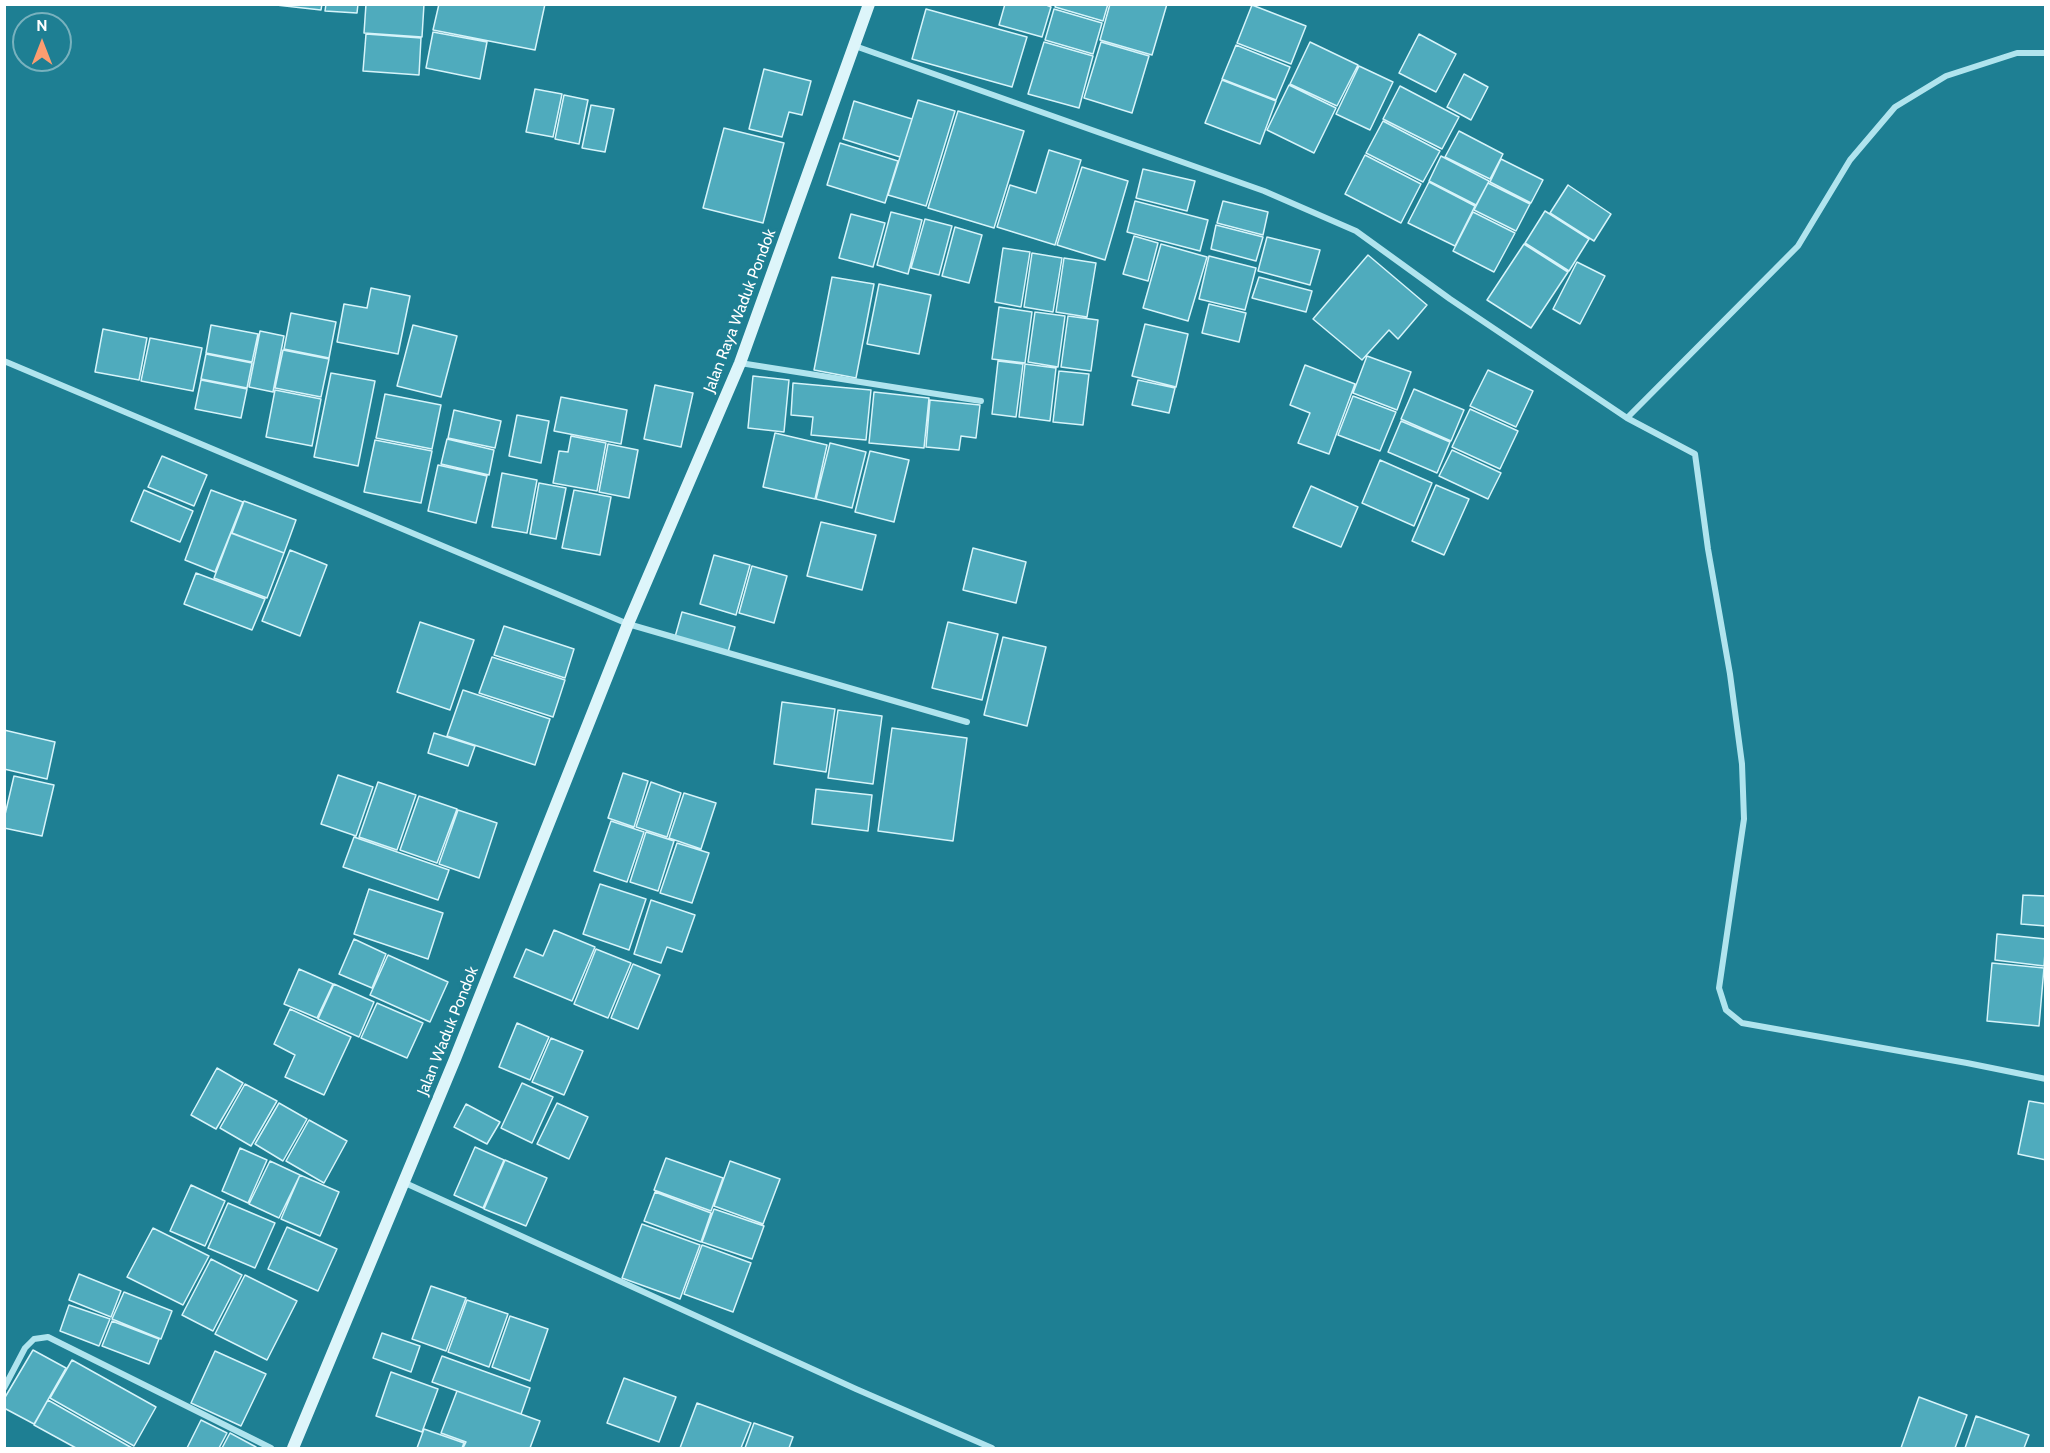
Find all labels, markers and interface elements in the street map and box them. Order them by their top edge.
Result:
north arrow [12,12,72,72]
text: N [36,16,48,35]
street label: Jalan Raya Waduk Pondok [700,227,780,395]
street label: Jalan Waduk Pondok [413,964,483,1098]

